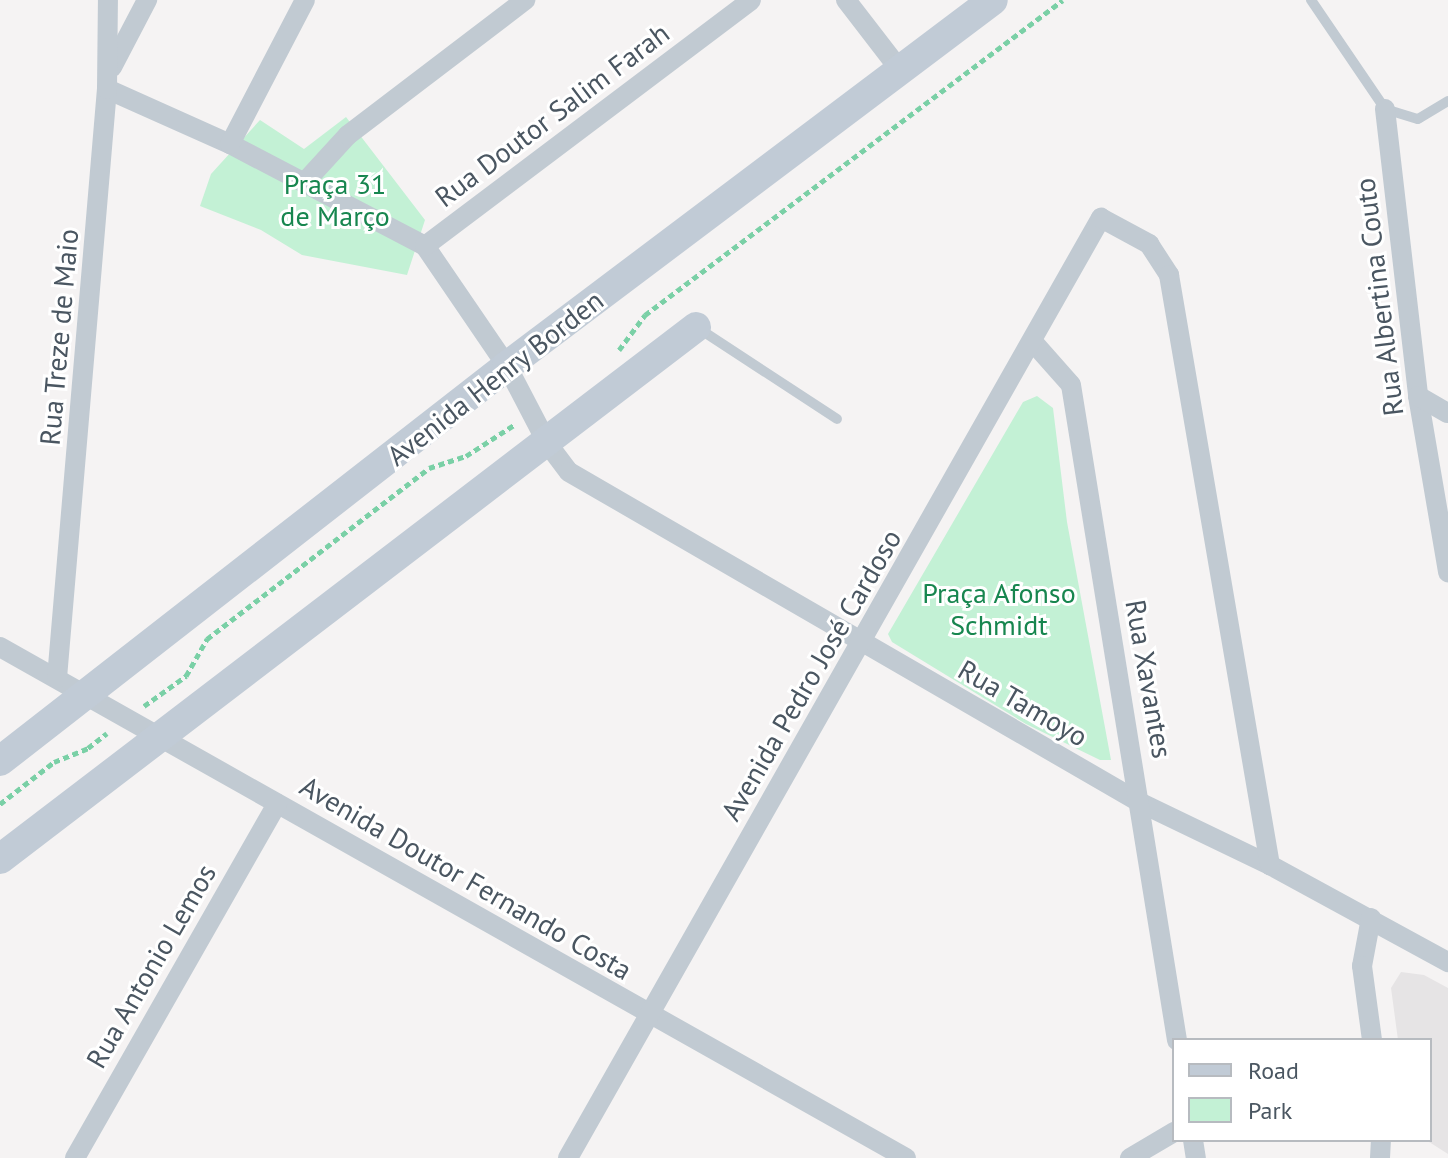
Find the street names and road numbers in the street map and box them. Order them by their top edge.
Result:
street label: Rua Doutor Salim Farah [428,16,676,214]
street label: Rua Albertina Couto [1348,176,1410,418]
street label: Rua Treze de Maio [33,227,85,447]
street label: Avenida Henry Borden [380,283,610,473]
street label: Avenida Pedro José Cardoso [714,524,908,826]
street label: Rua Xavantes [1118,597,1180,761]
street label: Rua Tamoyo [952,652,1094,754]
street label: Avenida Doutor Fernando Costa [294,769,638,987]
street label: Rua Antonio Lemos [79,858,223,1074]

